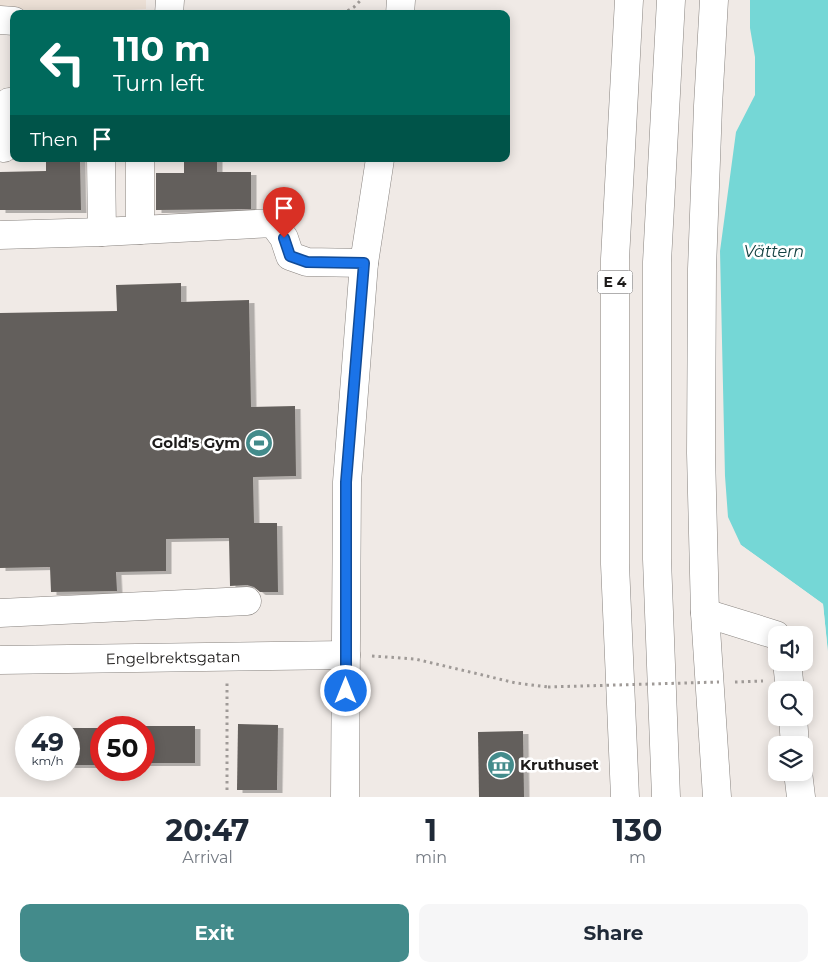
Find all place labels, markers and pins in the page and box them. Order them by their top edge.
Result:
pin [263,187,305,238]
sports icon: Gold's Gym [244,428,274,458]
place label: Gold's Gym [152,433,240,452]
museum icon: Kruthuset [486,750,516,780]
place label: Kruthuset [520,755,599,774]

